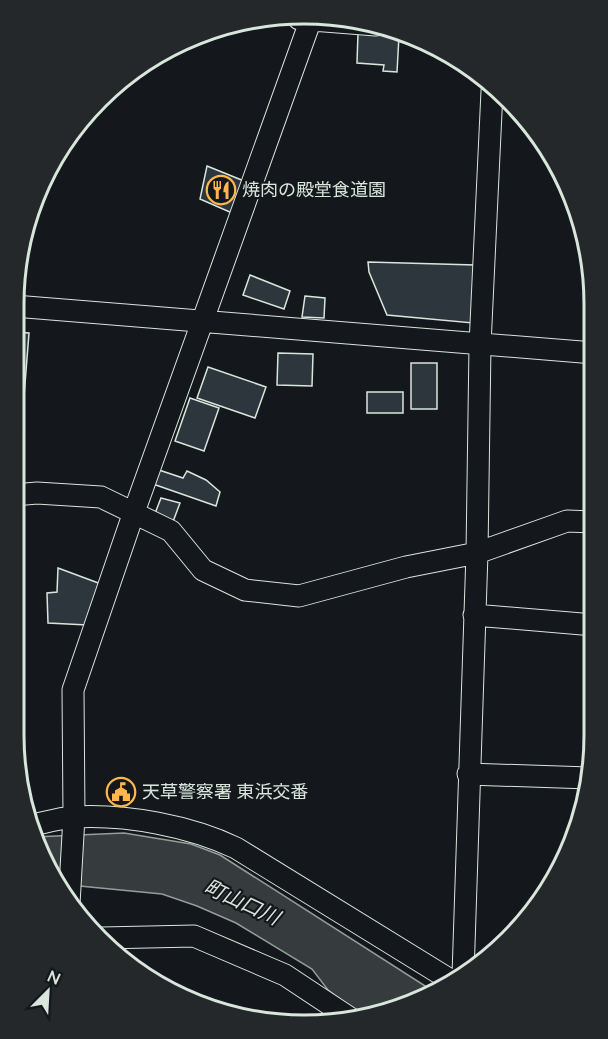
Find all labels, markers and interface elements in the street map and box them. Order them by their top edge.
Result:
restaurant icon: 焼肉の殿堂食道園 [205,174,237,206]
place label: 焼肉の殿堂食道園 [242,178,386,200]
public building icon: 天草警察署 東浜交番 [105,776,137,808]
place label: 天草警察署 東浜交番 [142,780,309,802]
water label: 町山口川 [201,873,286,930]
north arrow [18,961,78,1021]
text: N [45,966,64,988]

